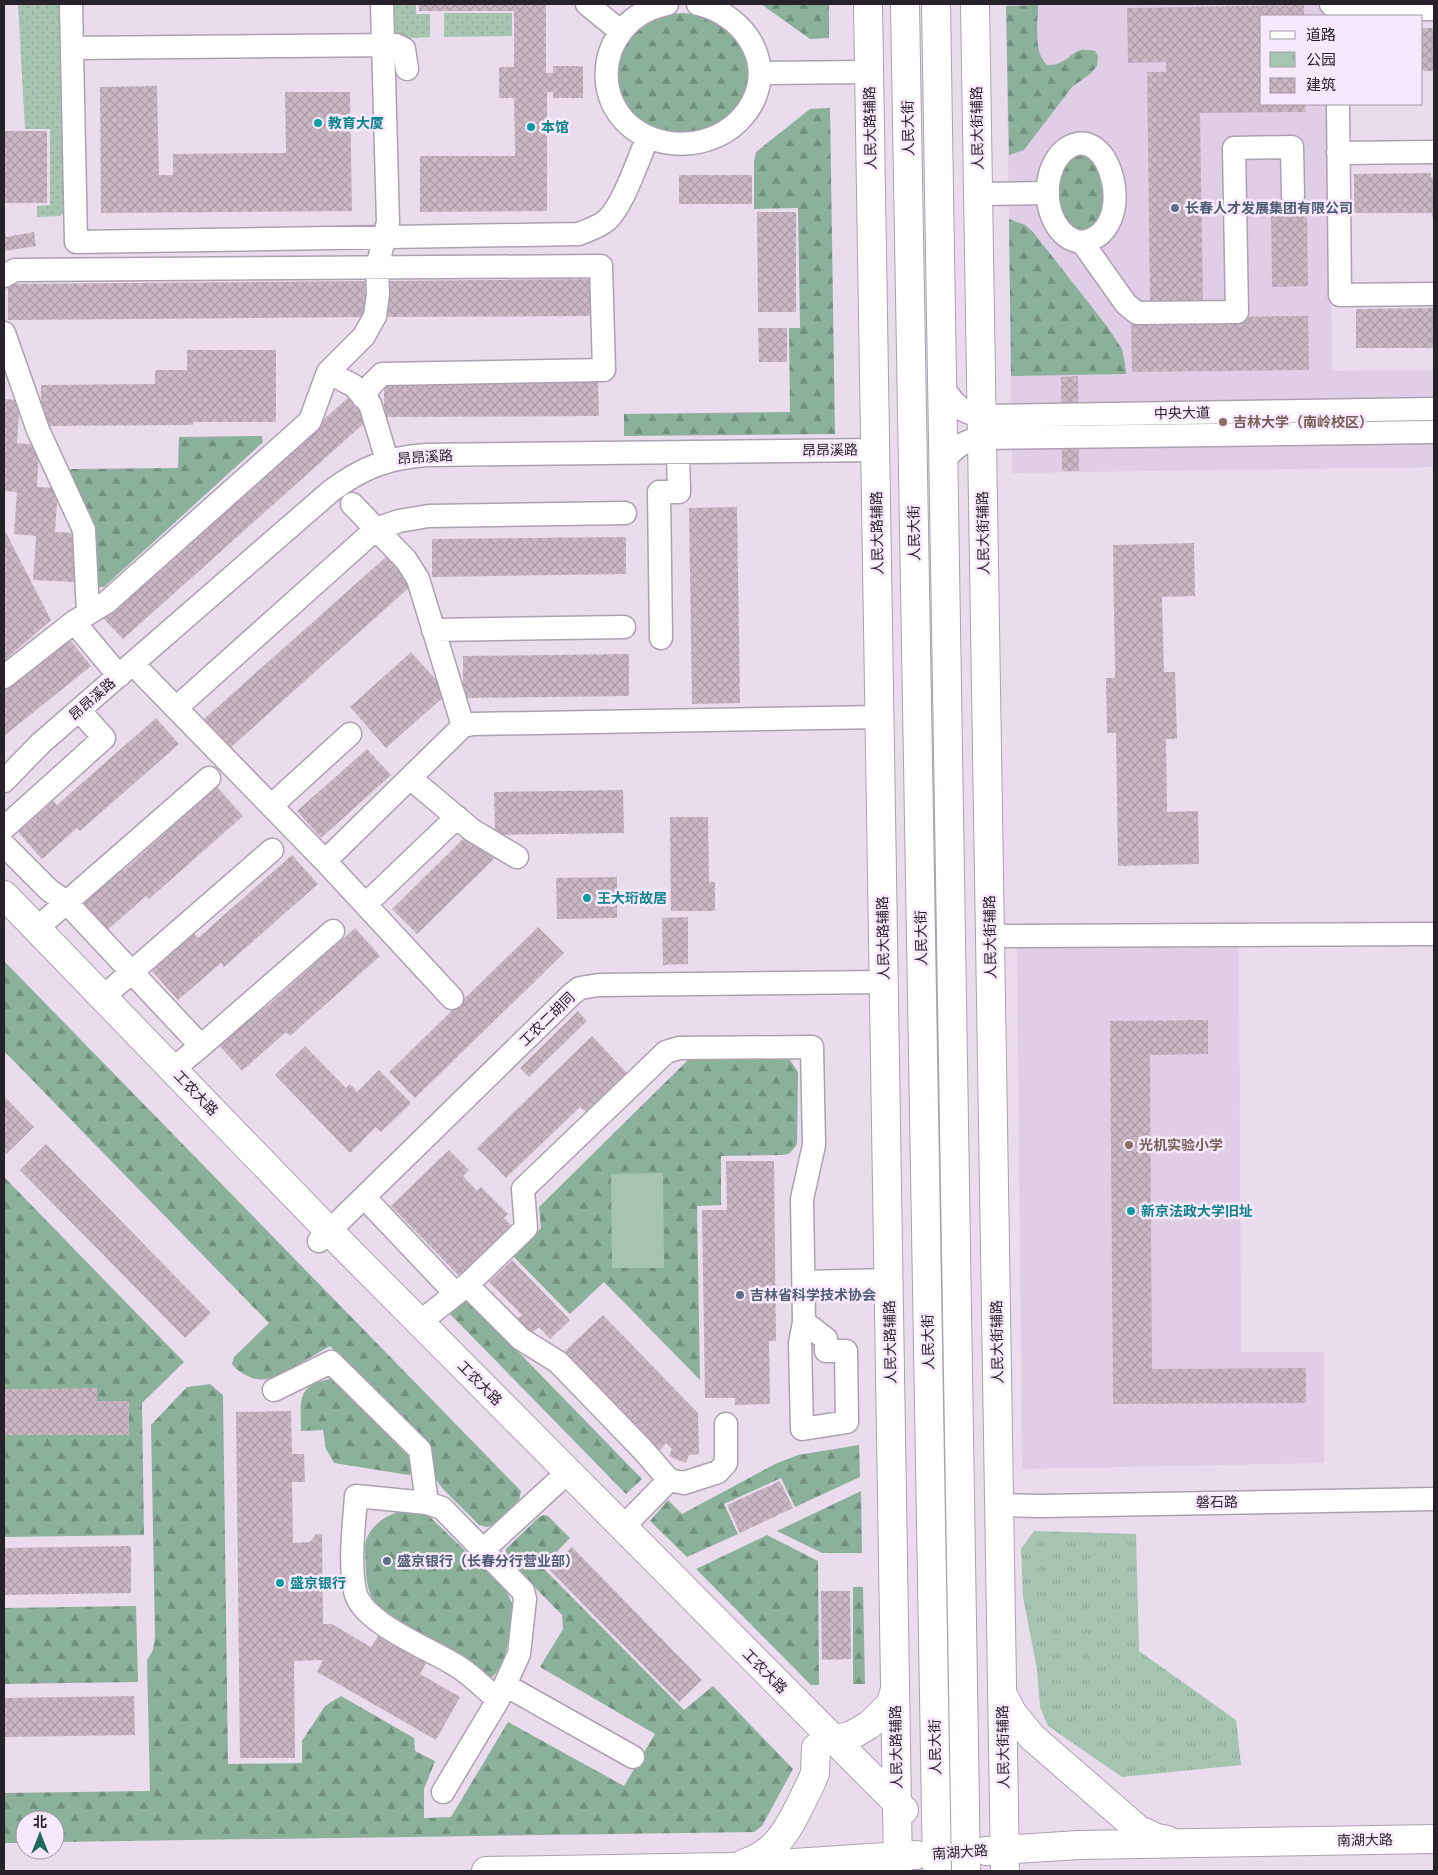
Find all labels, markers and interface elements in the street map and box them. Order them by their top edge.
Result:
legend [1260,15,1423,105]
text: 道路 [1306,24,1336,45]
text: 公园 [1306,49,1336,70]
text: 建筑 [1306,74,1336,95]
street label: 人民大路辅路 [859,86,881,170]
street label: 人民大街辅路 [966,86,988,170]
street label: 人民大街 [898,100,918,156]
place label: 教育大厦 [328,113,384,133]
marker: 教育大厦 [312,117,324,129]
place label: 本馆 [541,117,569,137]
marker: 本馆 [525,121,537,133]
place label: 长春人才发展集团有限公司 [1185,198,1353,218]
marker: 长春人才发展集团有限公司 [1169,202,1181,214]
street label: 中央大道 [1154,403,1210,423]
place label: 吉林大学（南岭校区） [1233,412,1373,432]
marker: 吉林大学（南岭校区） [1217,416,1229,428]
street label: 昂昂溪路 [802,440,858,460]
street label: 昂昂溪路 [396,445,454,469]
street label: 人民大路辅路 [866,491,888,575]
street label: 人民大街辅路 [972,491,994,575]
street label: 人民大街 [904,505,924,561]
street label: 昂昂溪路 [64,673,120,725]
place label: 王大珩故居 [597,888,667,908]
marker: 王大珩故居 [581,892,593,904]
street label: 人民大街辅路 [979,895,1001,979]
street label: 人民大路辅路 [872,896,894,980]
street label: 人民大街 [911,910,931,966]
street label: 工农二胡同 [515,987,579,1051]
street label: 工农大路 [169,1066,223,1120]
place label: 光机实验小学 [1139,1135,1223,1155]
marker: 光机实验小学 [1123,1139,1135,1151]
place label: 新京法政大学旧址 [1141,1201,1253,1221]
marker: 新京法政大学旧址 [1125,1205,1137,1217]
place label: 吉林省科学技术协会 [750,1285,876,1305]
marker: 吉林省科学技术协会 [734,1289,746,1301]
street label: 人民大路辅路 [879,1300,901,1384]
street label: 人民大街辅路 [986,1300,1008,1384]
street label: 人民大街 [918,1314,938,1370]
street label: 工农大路 [453,1356,507,1410]
street label: 磐石路 [1196,1492,1238,1512]
place label: 盛京银行（长春分行营业部） [397,1551,579,1571]
marker: 盛京银行（长春分行营业部） [381,1555,393,1567]
place label: 盛京银行 [290,1573,346,1593]
marker: 盛京银行 [274,1577,286,1589]
street label: 工农大路 [738,1644,792,1698]
street label: 人民大路辅路 [885,1705,907,1789]
street label: 人民大街辅路 [992,1705,1014,1789]
street label: 人民大街 [925,1719,945,1775]
north arrow [15,1810,65,1860]
text: 北 [33,1812,47,1832]
street label: 南湖大路 [1337,1830,1393,1850]
street label: 南湖大路 [931,1840,989,1864]

